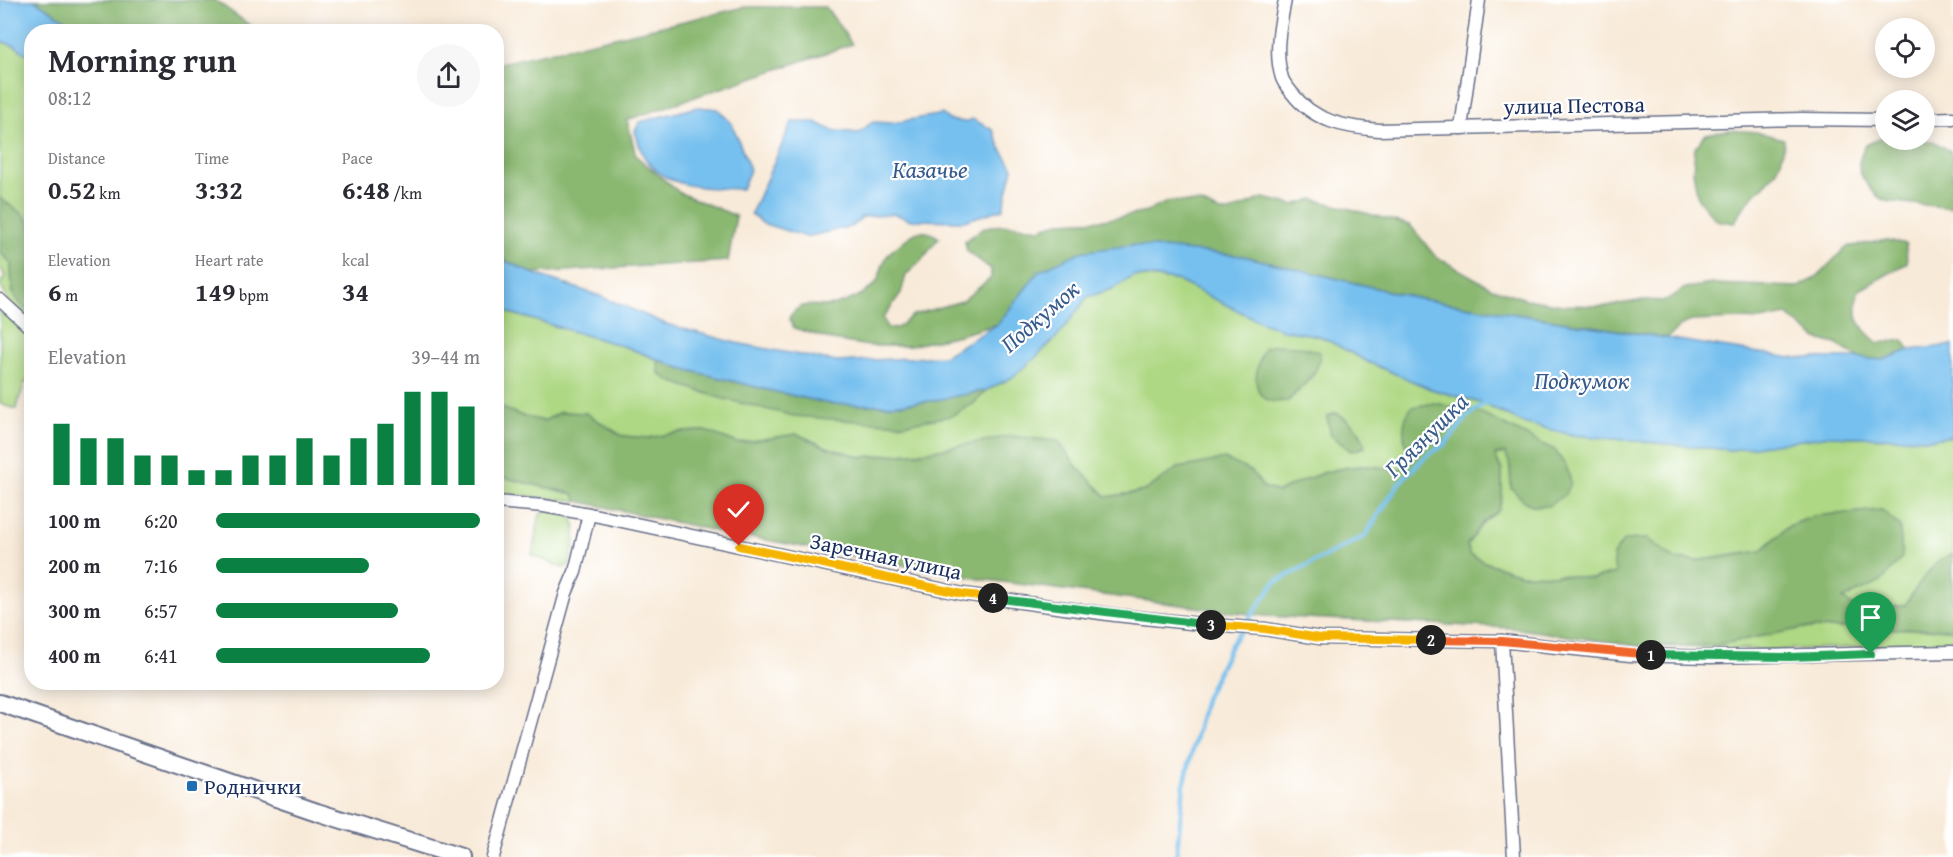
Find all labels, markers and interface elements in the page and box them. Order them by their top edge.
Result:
map controls [1875,18,1935,150]
button: locate [1875,18,1935,78]
text: Morning run [48,36,237,84]
button: share [417,44,480,107]
text: 08:12 [48,83,91,112]
street label: улица Пестова [1502,88,1646,122]
button: layers [1875,90,1935,150]
text: Distance [48,146,105,170]
text: Time [195,146,229,170]
text: Pace [342,146,373,170]
water label: Казачье [892,152,968,187]
text: 0.52 [48,170,96,209]
text: 3:32 [195,170,243,209]
text: 6:48 [342,170,390,209]
text: km [96,181,120,205]
text: /km [390,181,422,205]
text: Elevation [48,248,111,272]
text: Heart rate [195,248,264,272]
text: kcal [342,248,369,272]
water label: Подкумок [993,271,1088,360]
text: 6 [48,272,61,311]
text: 149 [195,272,235,311]
text: 34 [342,272,369,311]
text: m [61,283,78,307]
text: bpm [235,283,269,307]
text: Elevation [48,342,126,371]
text: 39–44 m [411,342,480,371]
water label: Подкумок [1534,363,1630,398]
water label: Грязнушка [1375,385,1476,486]
pin [713,484,764,546]
icon: check [722,493,755,526]
text: 100 m [48,506,101,535]
text: 6:20 [144,506,178,535]
street label: Заречная улица [807,524,965,588]
text: 200 m [48,551,101,580]
text: 7:16 [144,551,178,580]
pin: 4 [978,583,1008,613]
text: 4 [989,586,997,610]
pin [1845,592,1896,654]
text: 300 m [48,596,101,625]
text: 6:57 [144,596,178,625]
icon: arrive [1854,601,1887,634]
pin: 3 [1196,610,1226,640]
text: 3 [1207,613,1215,637]
pin: 2 [1416,625,1446,655]
text: 2 [1427,628,1435,652]
pin: 1 [1636,640,1666,670]
text: 400 m [48,641,101,670]
text: 6:41 [144,641,178,670]
text: 1 [1647,643,1655,667]
place label: Роднички [204,770,301,802]
marker: Роднички [185,779,199,793]

